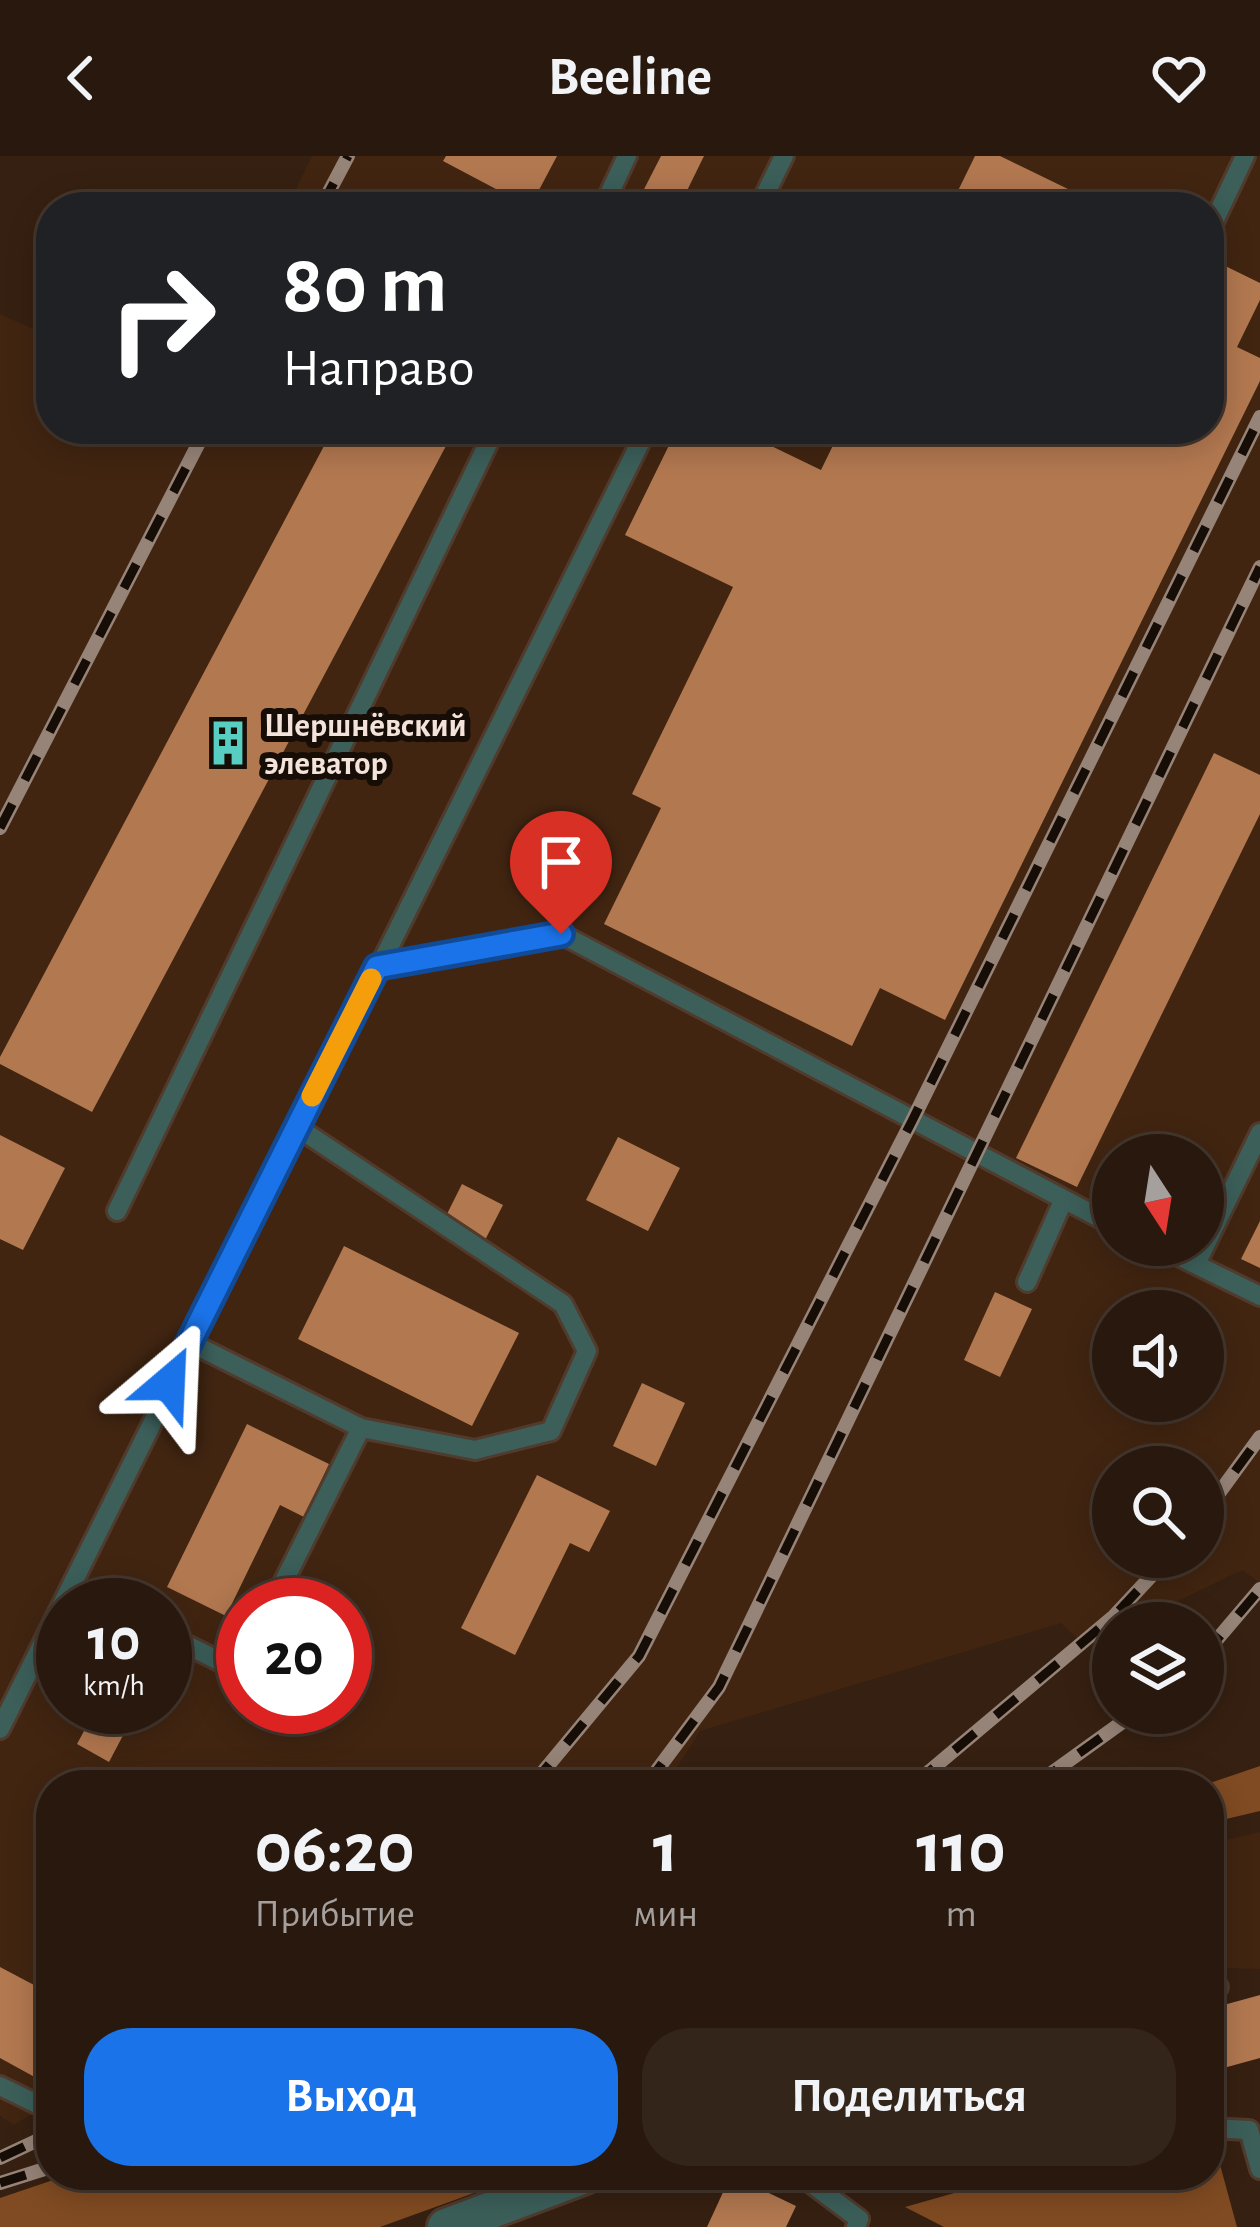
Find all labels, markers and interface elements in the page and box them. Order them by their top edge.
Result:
icon: back [48,45,114,111]
icon: heart [1146,45,1212,111]
text: Beeline [548,51,712,105]
icon: right [84,240,240,396]
text: 80 m [282,244,448,328]
text: Направо [282,342,474,396]
place label: Шершнёвский элеватор [264,710,467,781]
building icon: Шершнёвский элеватор [203,718,253,768]
pin [510,811,612,934]
icon: arrive [528,829,594,895]
north arrow [1092,1134,1224,1266]
map controls [1092,1134,1224,1734]
button: sound [1092,1290,1224,1422]
position arrow [106,1320,232,1446]
button: search [1092,1446,1224,1578]
speed limit sign: 20 [216,1578,372,1734]
button: layers [1092,1602,1224,1734]
text: 10 [88,1611,140,1671]
text: km/h [83,1671,145,1701]
text: 06:20 [255,1813,415,1885]
text: 1 [653,1813,679,1885]
text: 110 [916,1813,1006,1885]
text: Прибытие [254,1895,415,1934]
text: мин [633,1895,698,1934]
text: m [945,1895,977,1934]
button: Выход [84,2028,618,2166]
button: Поделиться [642,2028,1176,2166]

